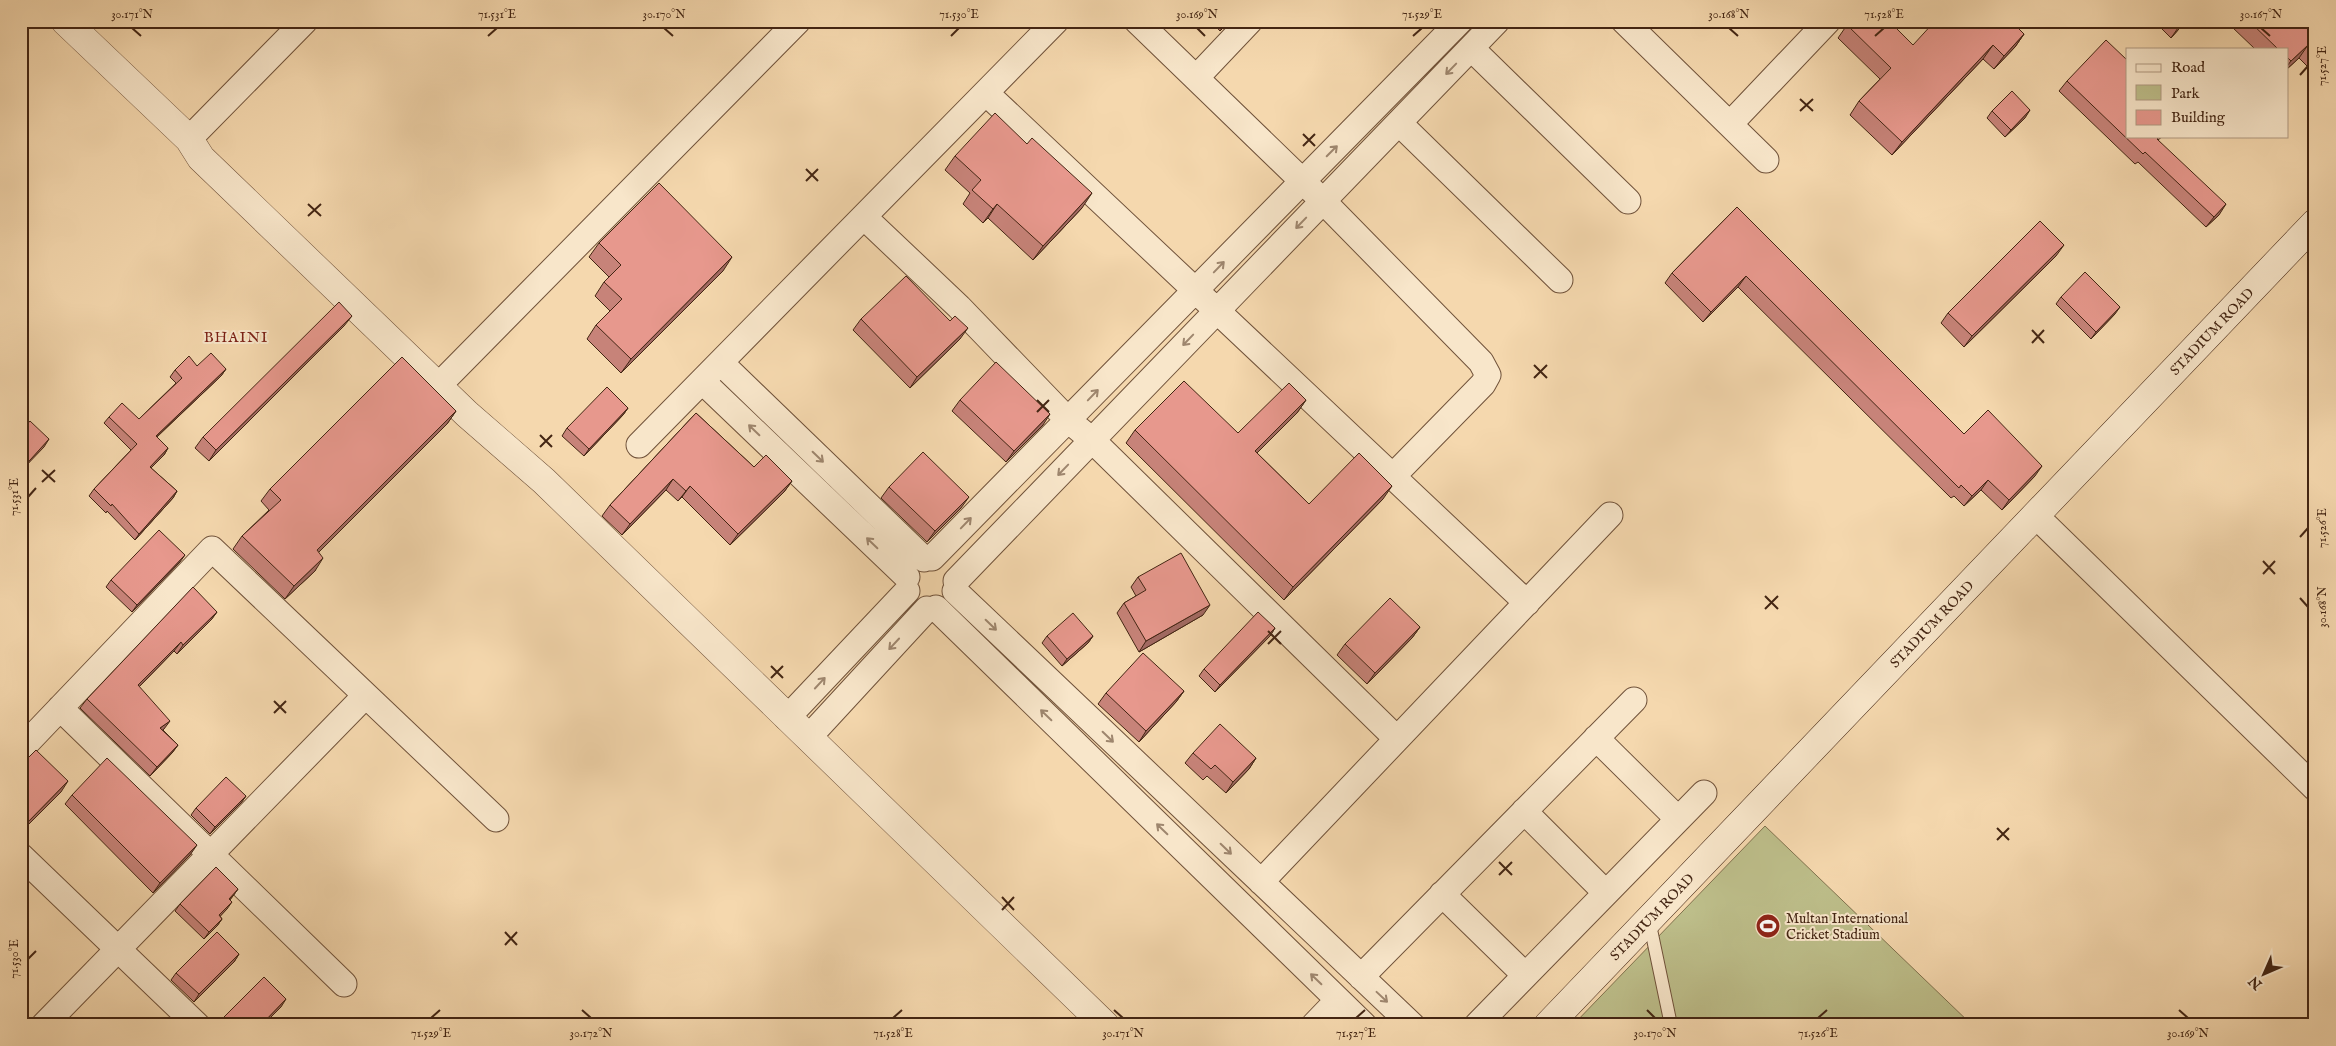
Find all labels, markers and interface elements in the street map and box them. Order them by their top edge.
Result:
text: 30.171°N [111,7,153,22]
text: 71.531°E [478,7,516,22]
text: 30.170°N [642,7,686,22]
text: 71.530°E [939,7,979,22]
text: 30.169°N [1176,7,1219,22]
text: 71.529°E [1402,7,1442,22]
text: 30.168°N [1708,7,1750,22]
text: 71.528°E [1864,7,1904,22]
text: 30.167°N [2240,7,2283,22]
text: 71.527°E [2315,46,2330,86]
legend [2126,48,2288,138]
text: Road [2171,58,2206,77]
one-way arrow [1445,63,1457,75]
text: Park [2171,84,2201,103]
text: Building [2171,108,2226,127]
one-way arrow [1326,145,1338,157]
one-way arrow [1296,217,1308,229]
one-way arrow [1213,260,1225,273]
street label: STADIUM ROAD [2166,284,2258,379]
district label: BHAINI [204,328,268,347]
one-way arrow [1182,334,1194,346]
one-way arrow [1086,389,1099,401]
one-way arrow [749,425,761,437]
one-way arrow [812,451,825,463]
one-way arrow [1057,463,1069,476]
text: 71.531°E [7,478,22,516]
text: 71.526°E [2315,508,2330,548]
one-way arrow [960,517,972,530]
one-way arrow [865,537,878,549]
street label: STADIUM ROAD [1886,577,1978,672]
text: 30.168°N [2315,586,2330,628]
one-way arrow [984,619,997,631]
one-way arrow [888,638,900,651]
one-way arrow [814,677,826,689]
one-way arrow [1039,709,1052,721]
one-way arrow [1102,731,1115,743]
one-way arrow [1156,823,1168,835]
one-way arrow [1220,843,1233,855]
street label: STADIUM ROAD [1606,870,1698,965]
place label: Multan International Cricket Stadium [1786,910,1908,944]
sports icon: Multan International Cricket Stadium [1755,913,1781,939]
text: 71.530°E [7,939,22,979]
north arrow [2238,948,2288,998]
text: N [2245,972,2267,994]
one-way arrow [1311,973,1323,985]
one-way arrow [1376,991,1388,1003]
text: 71.529°E [411,1026,451,1041]
text: 30.172°N [570,1026,613,1041]
text: 71.528°E [873,1026,913,1041]
text: 30.171°N [1102,1026,1144,1041]
text: 71.527°E [1336,1026,1376,1041]
text: 30.170°N [1633,1026,1677,1041]
text: 71.526°E [1798,1026,1838,1041]
text: 30.169°N [2167,1026,2210,1041]

